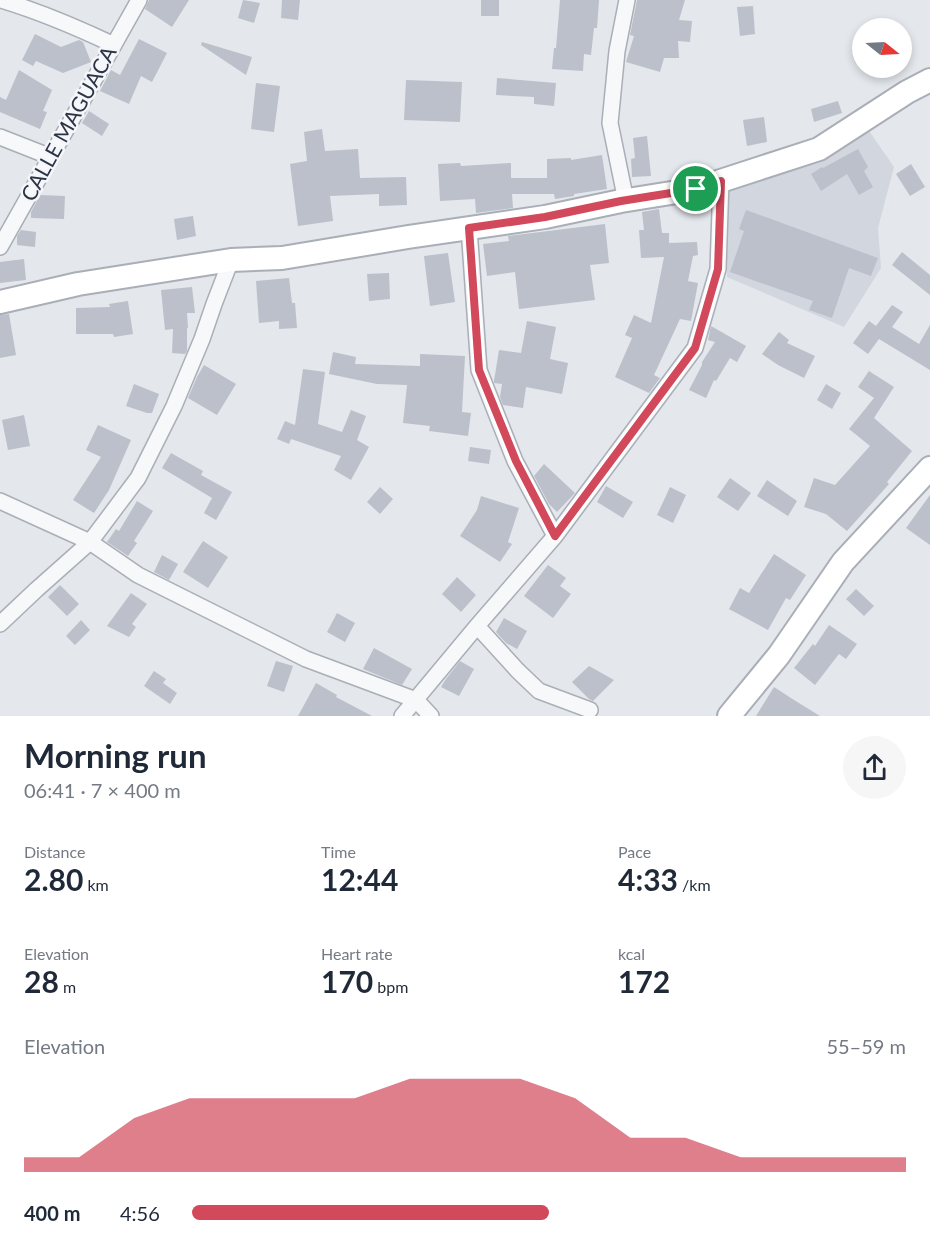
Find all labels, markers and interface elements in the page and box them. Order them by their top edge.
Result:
north arrow [852,18,912,78]
map controls [852,18,912,78]
street label: CALLE MAGUACA [15,41,121,205]
pin [670,163,721,214]
icon: arrive [679,172,712,205]
text: Morning run [24,735,207,775]
button: share [843,736,906,799]
text: 06:41 · 7 × 400 m [24,778,181,802]
text: Distance [24,842,85,861]
text: Time [321,842,356,861]
text: Pace [618,842,651,861]
text: 2.80 [24,861,83,897]
text: 12:44 [321,861,398,897]
text: 4:33 [618,861,678,897]
text: km [83,875,109,894]
text: /km [678,875,711,894]
text: Elevation [24,944,89,963]
text: Heart rate [321,944,393,963]
text: kcal [618,944,645,963]
text: 28 [24,963,59,999]
text: 170 [321,963,373,999]
text: 172 [618,963,670,999]
text: m [59,977,76,996]
text: bpm [373,977,408,996]
text: Elevation [24,1034,105,1058]
text: 55–59 m [826,1034,906,1058]
text: 400 m [24,1201,80,1225]
text: 4:56 [120,1201,160,1225]

